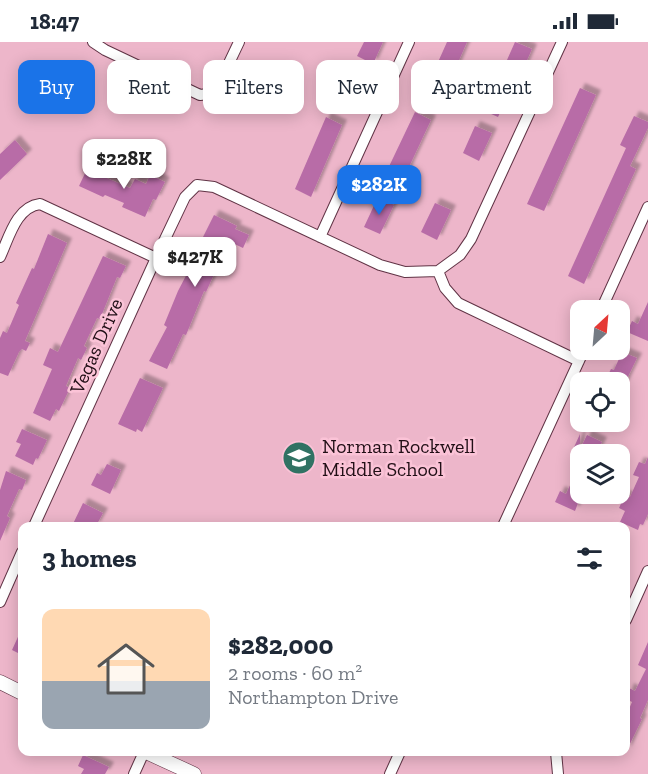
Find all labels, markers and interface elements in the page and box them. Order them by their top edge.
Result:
text: 18:47 [30,8,79,35]
chip: Buy [18,60,95,114]
chip: Rent [107,60,191,114]
chip: Filters [203,60,304,114]
chip: New [316,60,399,114]
chip: Apartment [411,60,553,114]
pin: $228K [82,139,166,190]
text: $228K [96,146,152,170]
pin: $282K [337,165,421,216]
text: $282K [351,172,407,196]
pin: $427K [153,237,237,288]
text: $427K [167,244,223,268]
street label: Vegas Drive [64,295,128,398]
north arrow [570,300,630,360]
map controls [570,300,630,504]
button: locate [570,372,630,432]
place label: Norman Rockwell Middle School [322,434,475,481]
school or university icon: Norman Rockwell Middle School [281,440,317,476]
button: layers [570,444,630,504]
text: 3 homes [42,542,137,574]
icon: filters [573,542,606,575]
text: $282,000 [228,629,333,661]
icon: home [90,633,162,705]
text: 2 rooms · 60 m² [228,661,362,685]
text: Northampton Drive [228,685,398,709]

